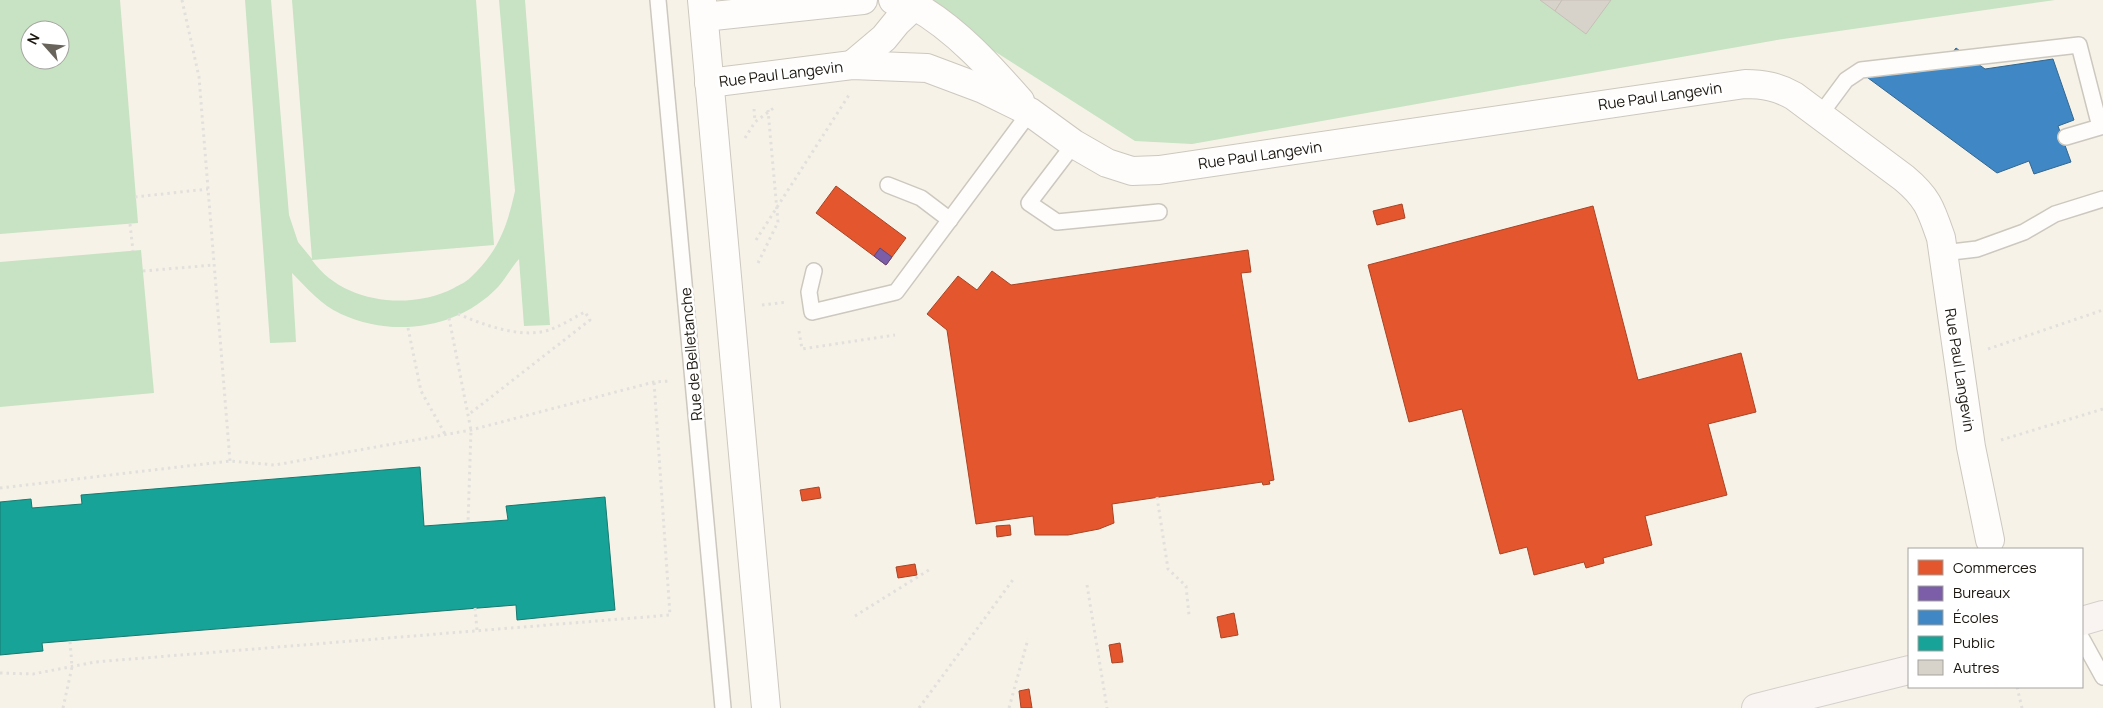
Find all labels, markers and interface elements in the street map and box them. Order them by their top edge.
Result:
north arrow [20,20,70,70]
text: N [22,30,44,48]
street label: Rue Paul Langevin [718,56,844,92]
street label: Rue Paul Langevin [1597,77,1723,115]
street label: Rue Paul Langevin [1197,136,1323,174]
street label: Rue de Belletanche [675,286,707,422]
street label: Rue Paul Langevin [1940,307,1980,433]
legend [1908,548,2083,688]
text: Commerces [1953,557,2037,578]
text: Bureaux [1953,582,2010,603]
text: Écoles [1953,607,1999,628]
text: Public [1953,632,1995,653]
text: Autres [1953,657,1999,678]

